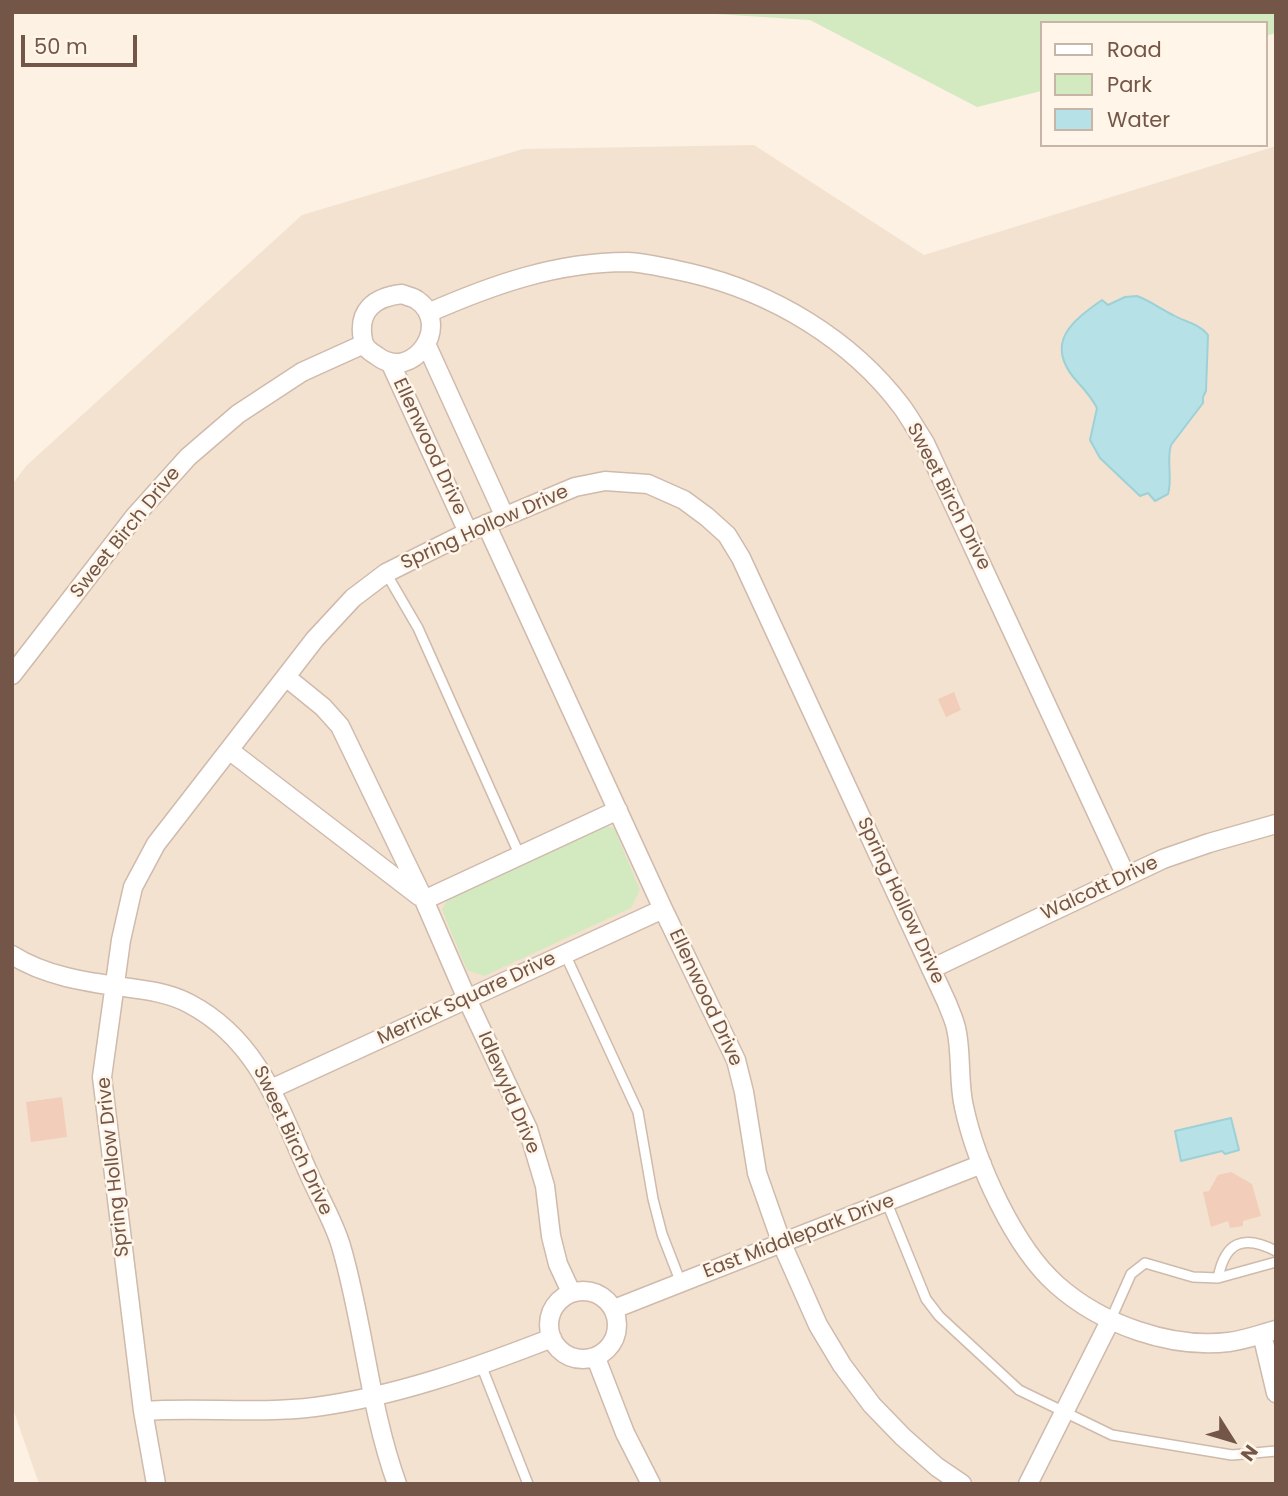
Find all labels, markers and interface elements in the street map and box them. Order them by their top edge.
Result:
scale bar [24,21,140,65]
legend [1040,21,1267,147]
text: 50 m [34,32,88,61]
text: Road [1107,35,1162,64]
text: Park [1107,70,1152,99]
text: Water [1107,105,1170,134]
street label: Ellenwood Drive [387,375,471,519]
street label: Sweet Birch Drive [901,420,995,574]
street label: Sweet Birch Drive [66,463,186,603]
street label: Spring Hollow Drive [398,481,572,575]
street label: Spring Hollow Drive [851,814,949,988]
street label: Walcott Drive [1038,852,1162,926]
street label: Ellenwood Drive [663,926,747,1070]
street label: Merrick Square Drive [374,948,560,1050]
street label: Idlewyld Drive [472,1028,544,1158]
street label: Sweet Birch Drive [247,1063,337,1219]
street label: Spring Hollow Drive [93,1076,135,1258]
street label: East Middlepark Drive [700,1190,898,1284]
north arrow [1197,1405,1267,1475]
text: N [1234,1439,1264,1467]

